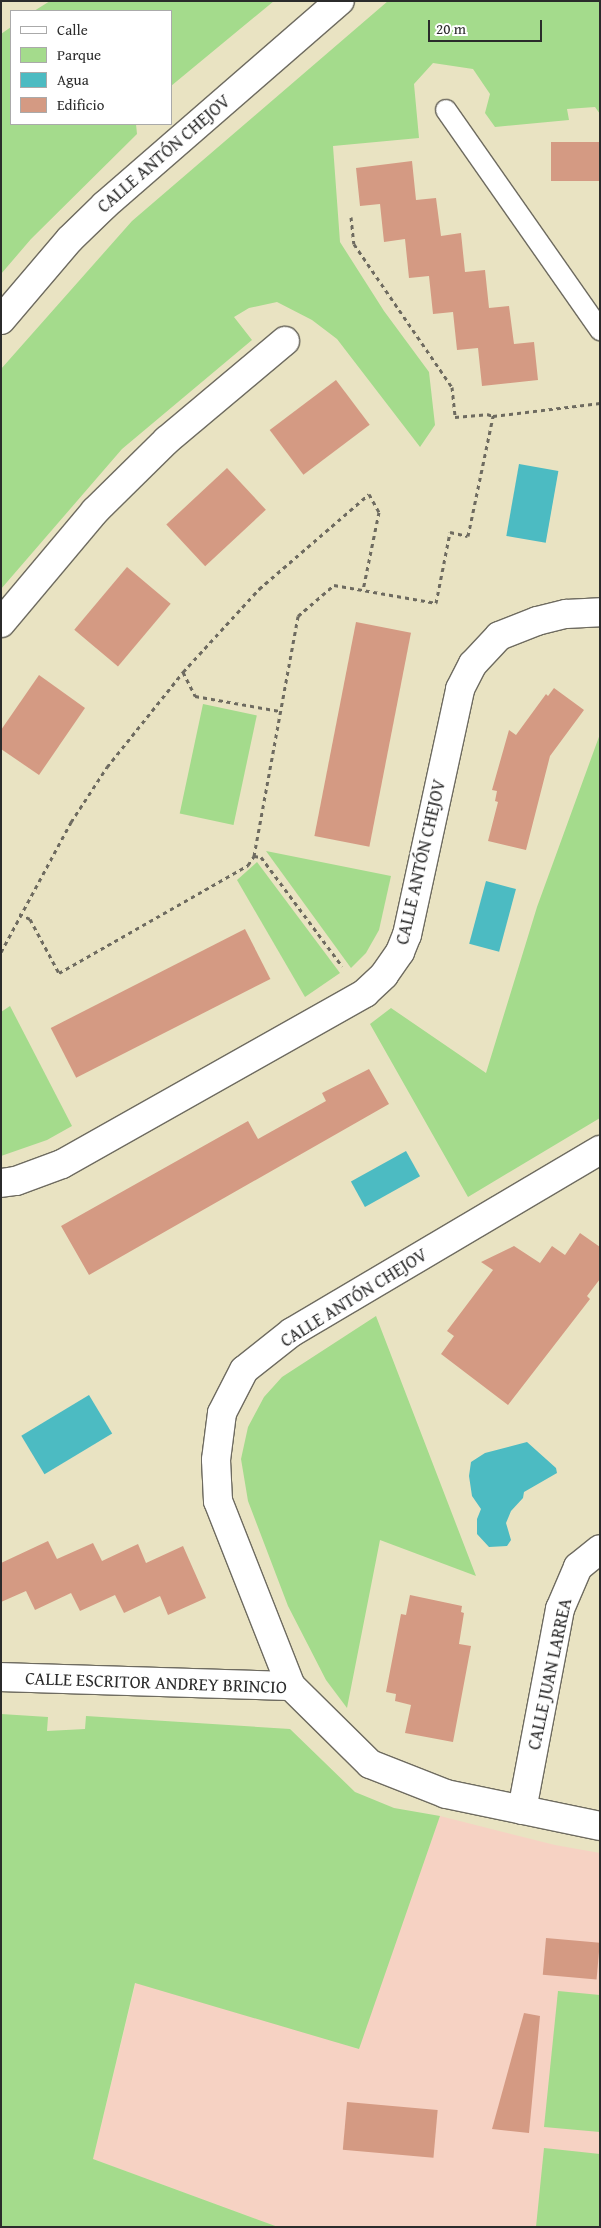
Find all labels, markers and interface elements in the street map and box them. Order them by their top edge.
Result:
legend [10,10,172,125]
scale bar [431,10,545,42]
text: 20 m [436,18,466,39]
text: Calle [57,19,88,40]
text: Parque [57,44,101,65]
text: Agua [57,69,89,90]
street label: CALLE ANTÓN CHEJOV [93,90,235,218]
text: Edificio [57,94,104,115]
street label: CALLE ANTÓN CHEJOV [391,777,451,947]
street label: CALLE ANTÓN CHEJOV [277,1244,431,1352]
street label: CALLE JUAN LARREA [523,1596,577,1752]
street label: CALLE ESCRITOR ANDREY BRINCIO [25,1668,287,1698]

